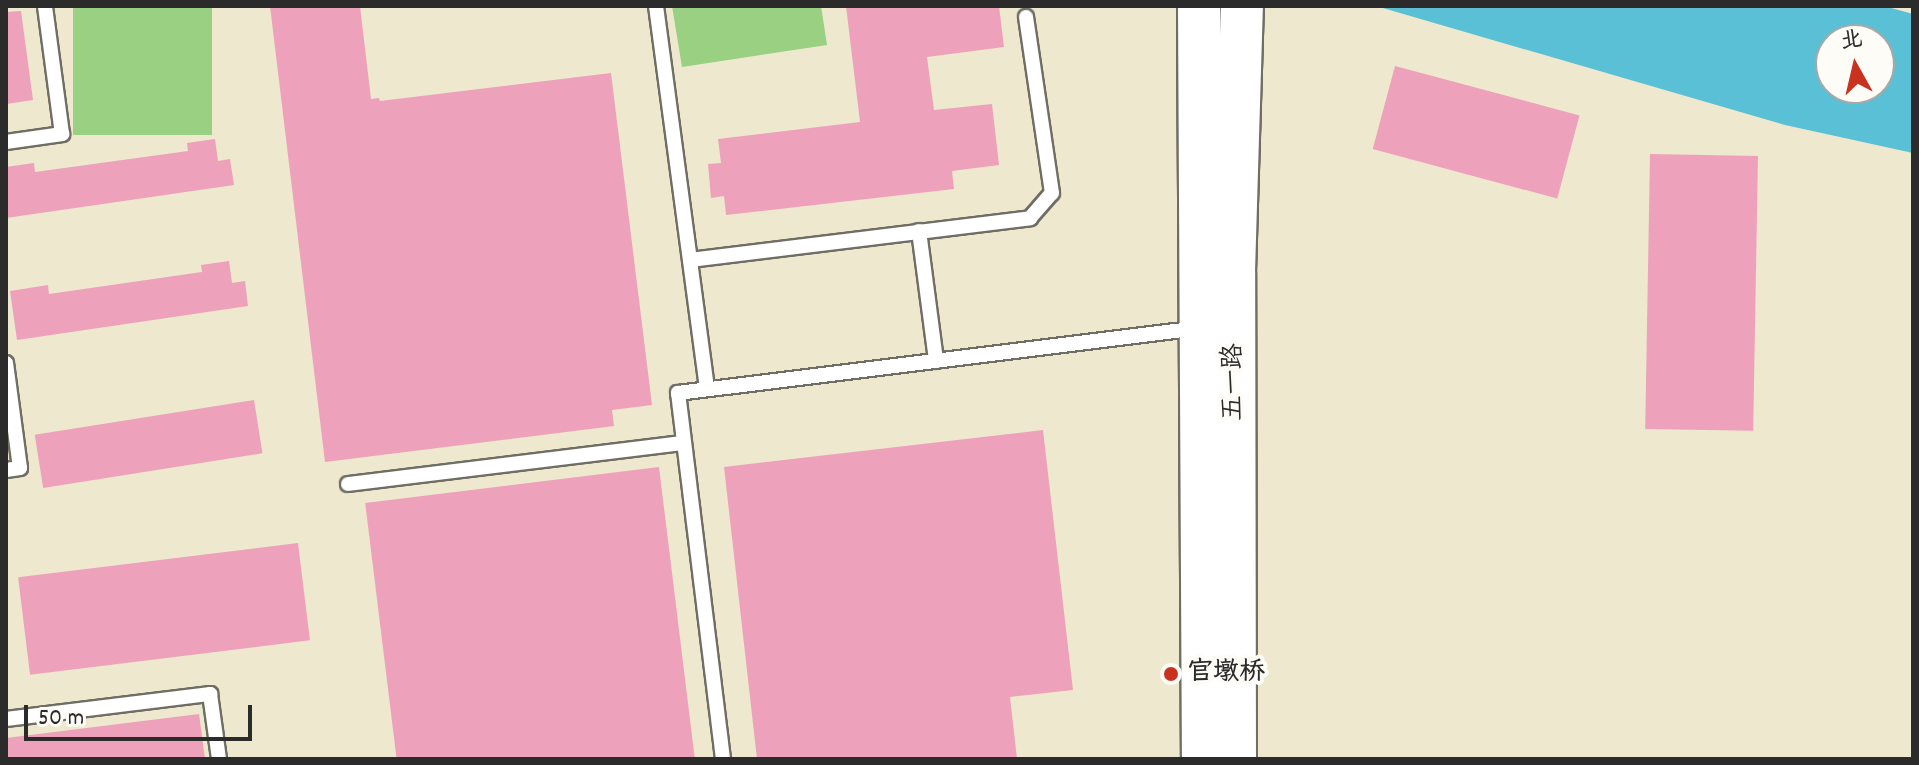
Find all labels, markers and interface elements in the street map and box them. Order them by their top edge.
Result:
north arrow [1815,24,1895,104]
text: 北 [1839,25,1865,59]
street label: 五一路 [1219,343,1251,421]
place label: 官墩桥 [1187,658,1265,690]
marker: 官墩桥 [1162,665,1180,683]
scale bar [28,689,256,739]
text: 50 m [38,702,84,736]

